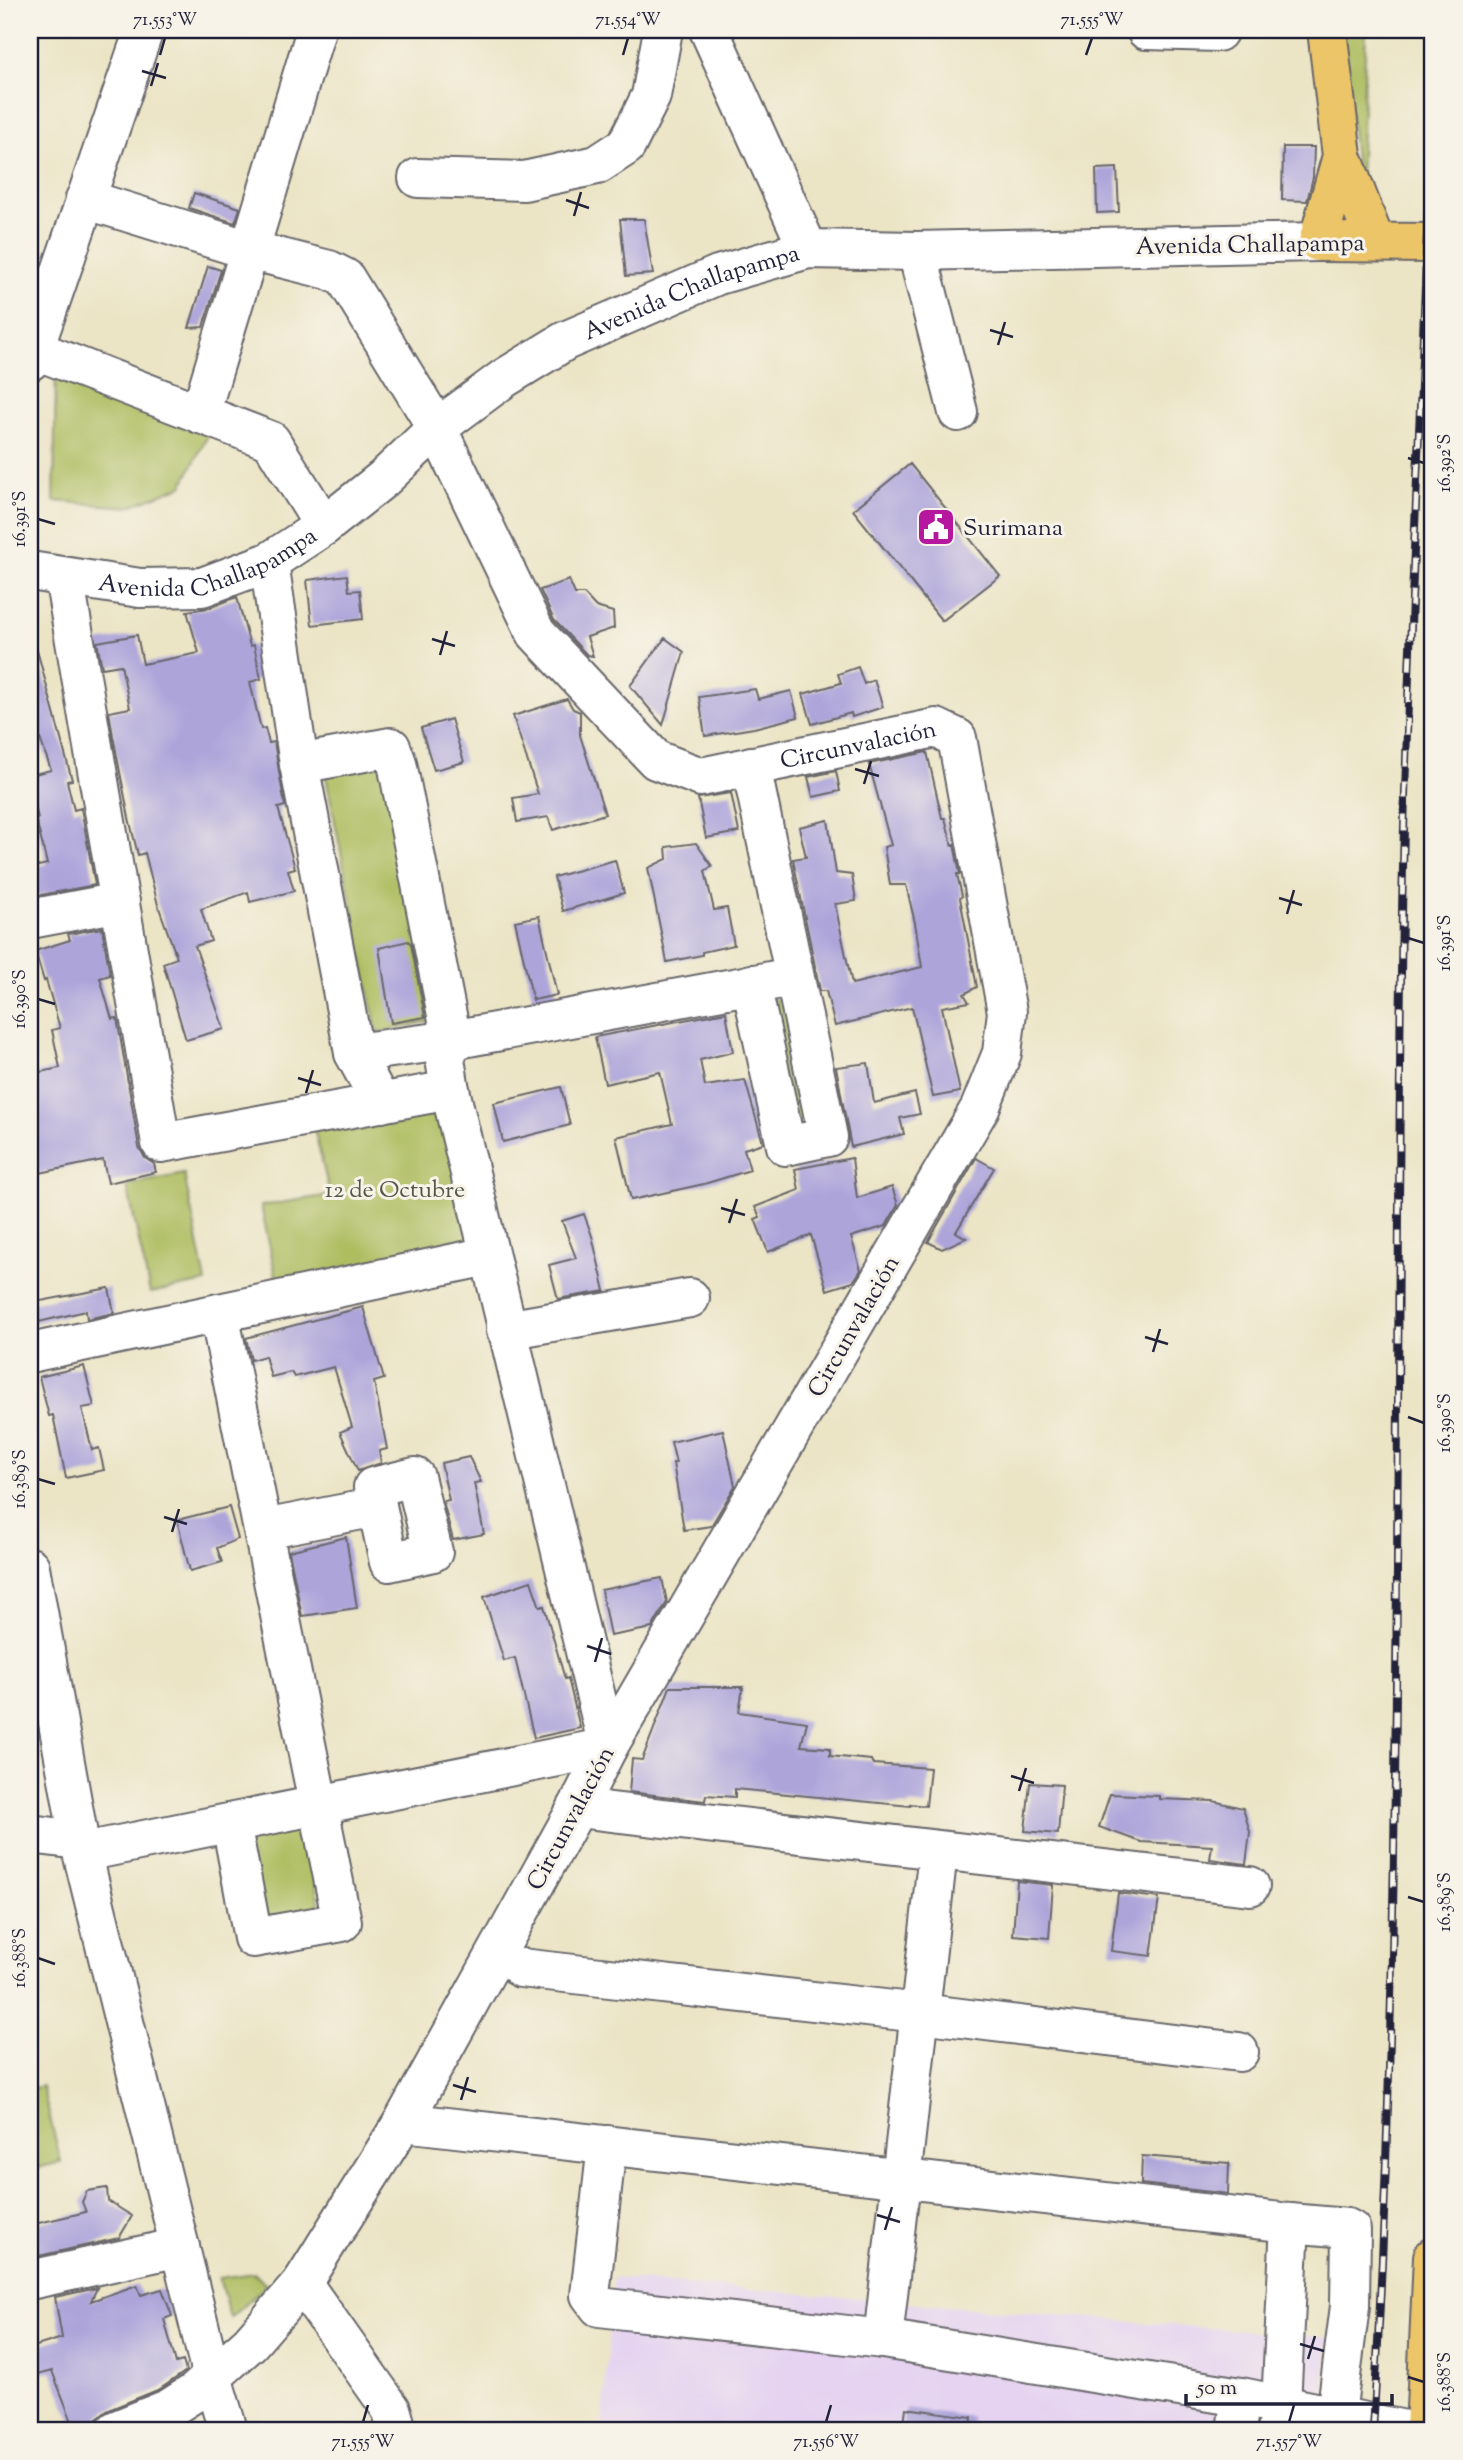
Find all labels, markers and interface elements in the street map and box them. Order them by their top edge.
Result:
text: 71.553°W [133,8,197,34]
text: 71.554°W [595,8,661,34]
text: 71.555°W [1060,8,1124,34]
street label: Avenida Challapampa [1135,227,1365,265]
street label: Avenida Challapampa [579,237,804,350]
text: 16.392°S [1433,434,1459,492]
text: 16.391°S [8,491,34,547]
public building icon: Surimana [915,506,957,548]
place label: Surimana [963,512,1063,546]
street label: Avenida Challapampa [96,520,324,607]
street label: Circunvalación [777,713,940,779]
text: 16.391°S [1433,915,1459,971]
text: 16.390°S [8,969,34,1029]
park label: 12 de Octubre [325,1174,465,1208]
street label: Circunvalación [800,1250,909,1404]
text: 16.390°S [1433,1393,1459,1453]
text: 16.389°S [8,1449,34,1509]
street label: Circunvalación [519,1741,624,1897]
text: 16.389°S [1433,1872,1459,1932]
text: 16.388°S [8,1928,34,1988]
text: 16.388°S [1433,2352,1459,2412]
scale bar [1186,2362,1393,2406]
text: 50 m [1196,2374,1237,2404]
text: 71.555°W [331,2430,395,2456]
text: 71.556°W [793,2430,859,2456]
text: 71.557°W [1256,2430,1322,2456]

